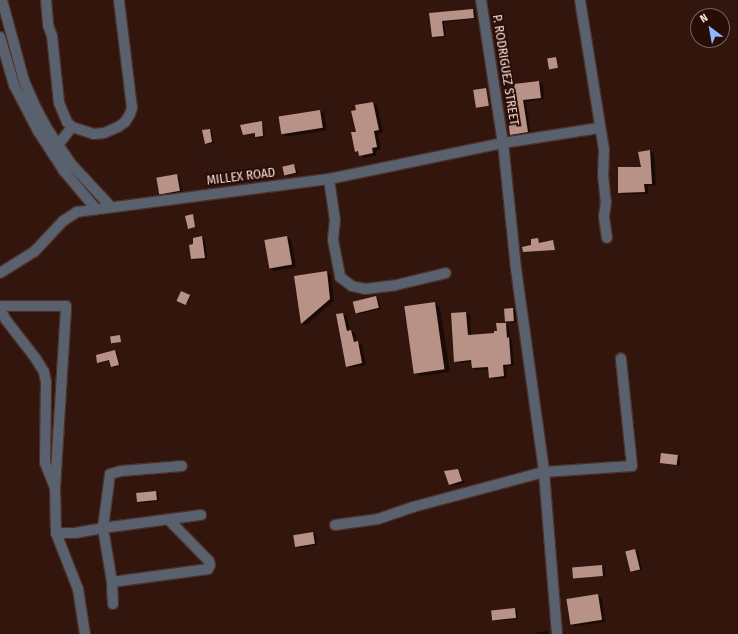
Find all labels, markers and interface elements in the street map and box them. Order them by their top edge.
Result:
north arrow [690,8,730,48]
text: N [698,11,710,26]
street label: P. RODRIGUEZ STREET [489,13,521,127]
street label: MILLEX ROAD [206,165,276,189]

